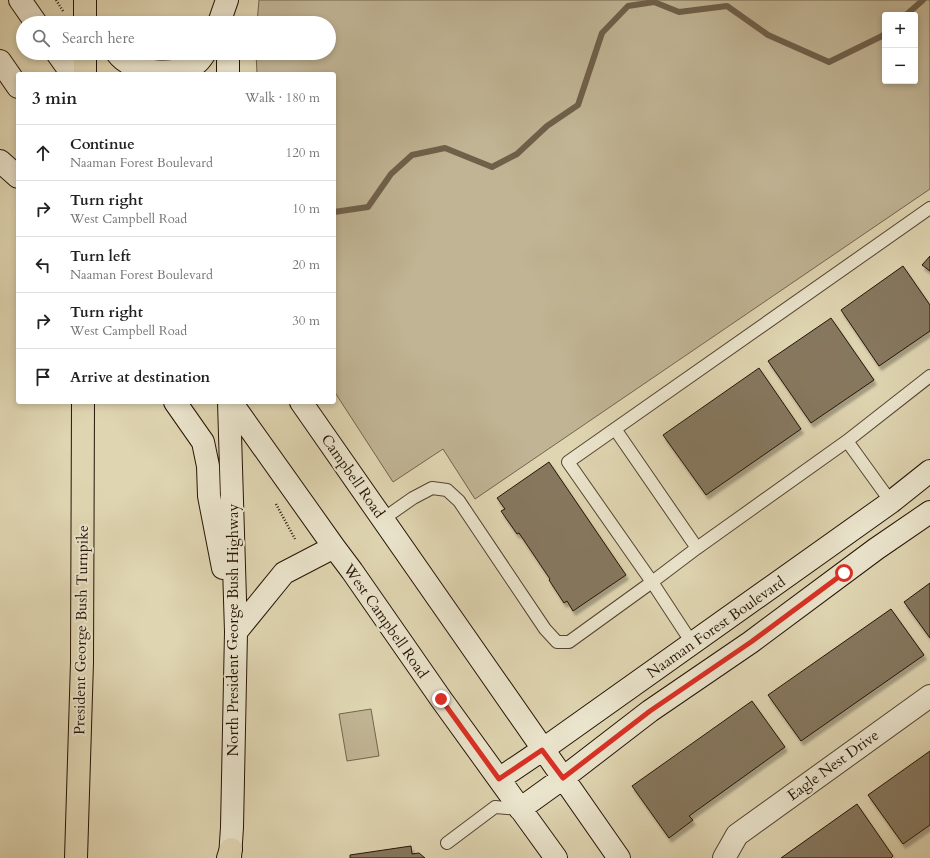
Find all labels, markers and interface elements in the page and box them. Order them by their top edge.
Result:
map controls [882,12,918,84]
button: + [882,12,918,48]
search box [16,16,336,60]
icon: search [30,27,52,49]
text: Search here [62,28,135,48]
button: − [882,48,918,84]
text: 3 min [32,87,77,110]
text: Walk · 180 m [245,89,320,107]
text: Continue [70,134,135,154]
icon: ahead [32,142,54,164]
text: 120 m [286,144,320,162]
text: Naaman Forest Boulevard [70,154,213,172]
text: Turn right [70,190,143,210]
icon: right [32,198,54,220]
text: 10 m [292,200,320,218]
text: West Campbell Road [70,210,187,228]
text: Turn left [70,246,131,266]
icon: left [32,254,54,276]
text: 20 m [292,256,320,274]
text: Naaman Forest Boulevard [70,266,213,284]
text: Turn right [70,302,143,322]
icon: right [32,310,54,332]
text: 30 m [292,312,320,330]
text: West Campbell Road [70,322,187,340]
icon: arrive [32,366,54,388]
text: Arrive at destination [70,367,210,387]
street label: Campbell Road [317,430,389,522]
street label: North President George Bush Highway [223,503,243,756]
street label: President George Bush Turnpike [69,525,93,735]
street label: West Campbell Road [338,559,433,682]
route start [835,564,853,582]
street label: Naaman Forest Boulevard [643,572,789,682]
route end [432,690,450,708]
street label: Eagle Nest Drive [783,725,883,805]

